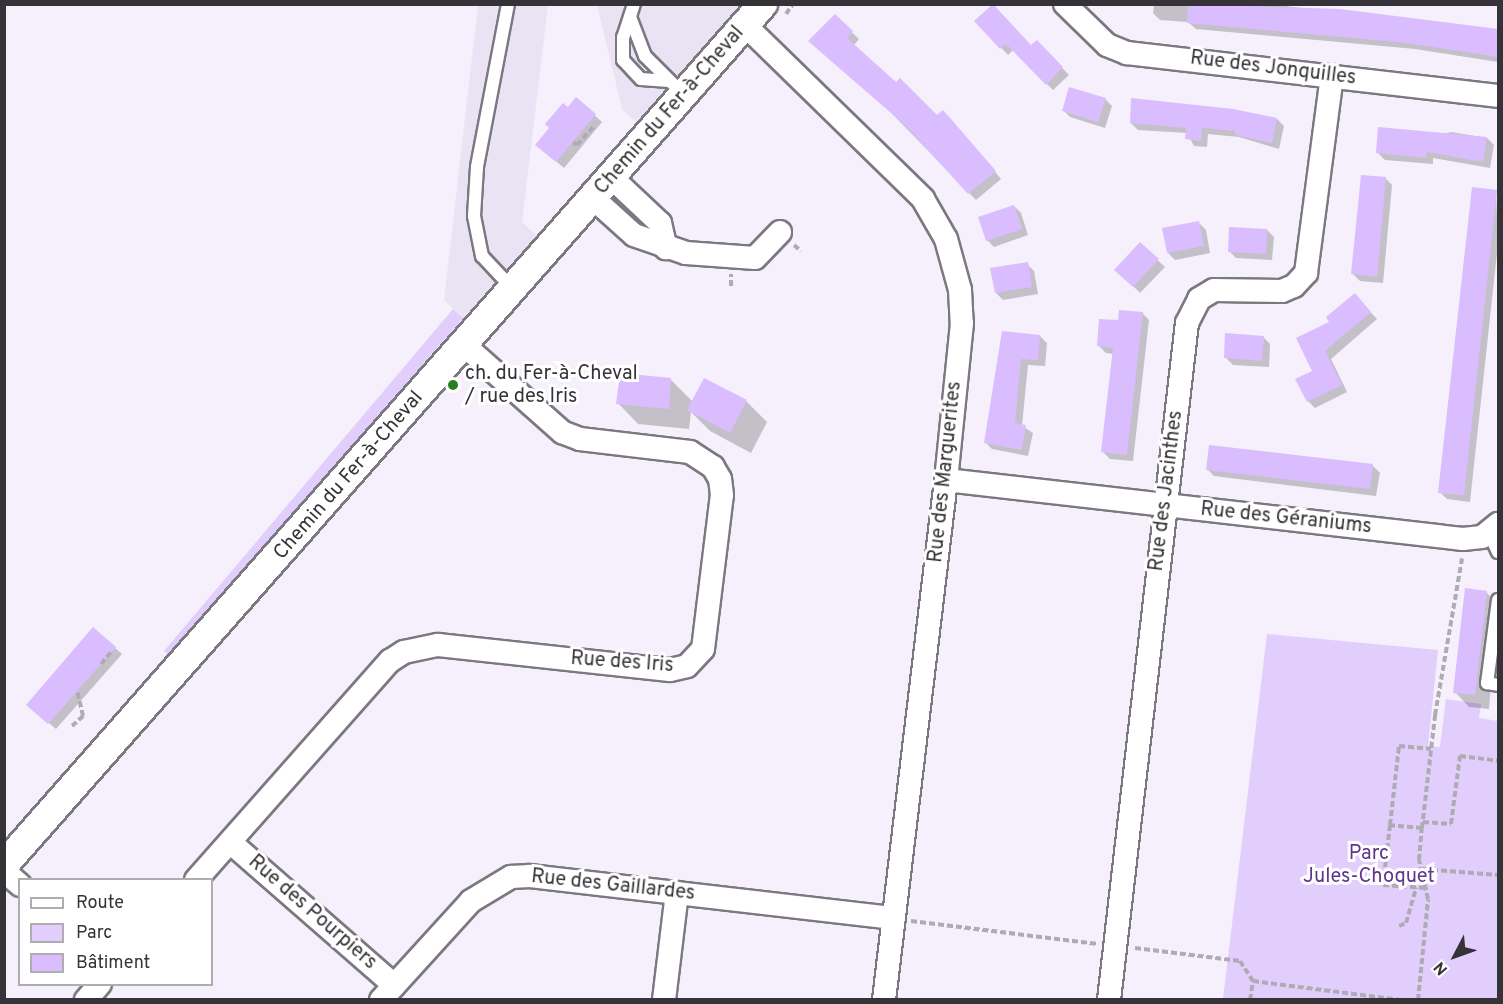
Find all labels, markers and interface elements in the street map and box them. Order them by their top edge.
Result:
street label: Chemin du Fer-à-Cheval [590,22,750,200]
street label: Rue des Jonquilles [1189,47,1357,91]
place label: ch. du Fer-à-Cheval / rue des Iris [465,362,638,409]
marker: ch. du Fer-à-Cheval / rue des Iris [446,378,460,392]
street label: Rue des Marguerites [925,380,967,564]
street label: Chemin du Fer-à-Cheval [269,387,429,565]
street label: Rue des Jacinthes [1145,409,1189,573]
street label: Rue des Géraniums [1199,498,1373,540]
street label: Rue des Iris [570,647,674,679]
park label: Parc Jules-Choquet [1303,842,1435,889]
street label: Rue des Pourpiers [243,851,381,975]
street label: Rue des Gaillardes [530,865,696,907]
legend [18,878,213,986]
text: Route [76,892,124,915]
text: Parc [76,922,112,945]
north arrow [1425,926,1485,986]
text: Bâtiment [76,952,150,975]
text: N [1430,957,1453,979]

